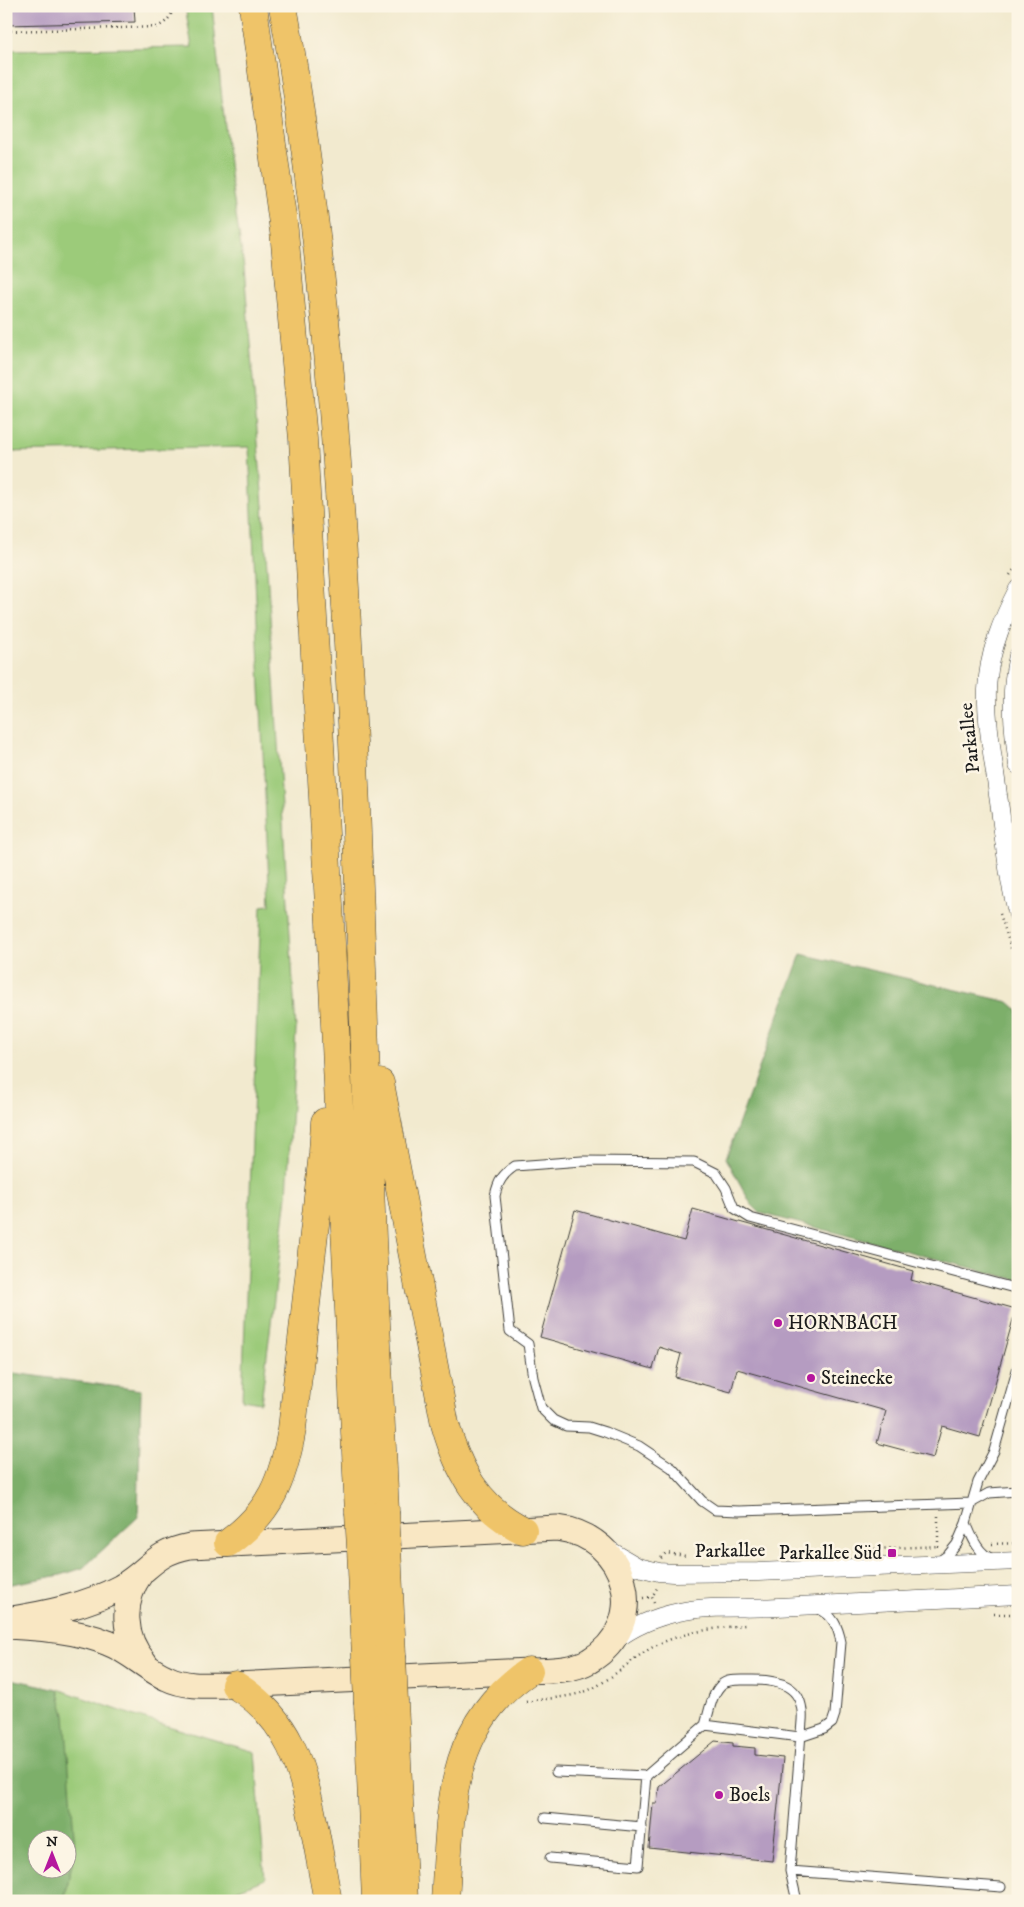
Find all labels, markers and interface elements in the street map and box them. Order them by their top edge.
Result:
street label: Parkallee [955,702,985,774]
place label: HORNBACH [788,1312,898,1335]
marker: HORNBACH [772,1317,784,1329]
place label: Steinecke [821,1367,893,1390]
marker: Steinecke [805,1372,817,1384]
street label: Parkallee [694,1539,766,1563]
place label: Parkallee Süd [779,1542,883,1565]
marker: Parkallee Süd [886,1547,898,1559]
place label: Boels [729,1784,770,1807]
marker: Boels [713,1789,725,1801]
north arrow [28,1830,78,1880]
text: N [46,1833,58,1851]

